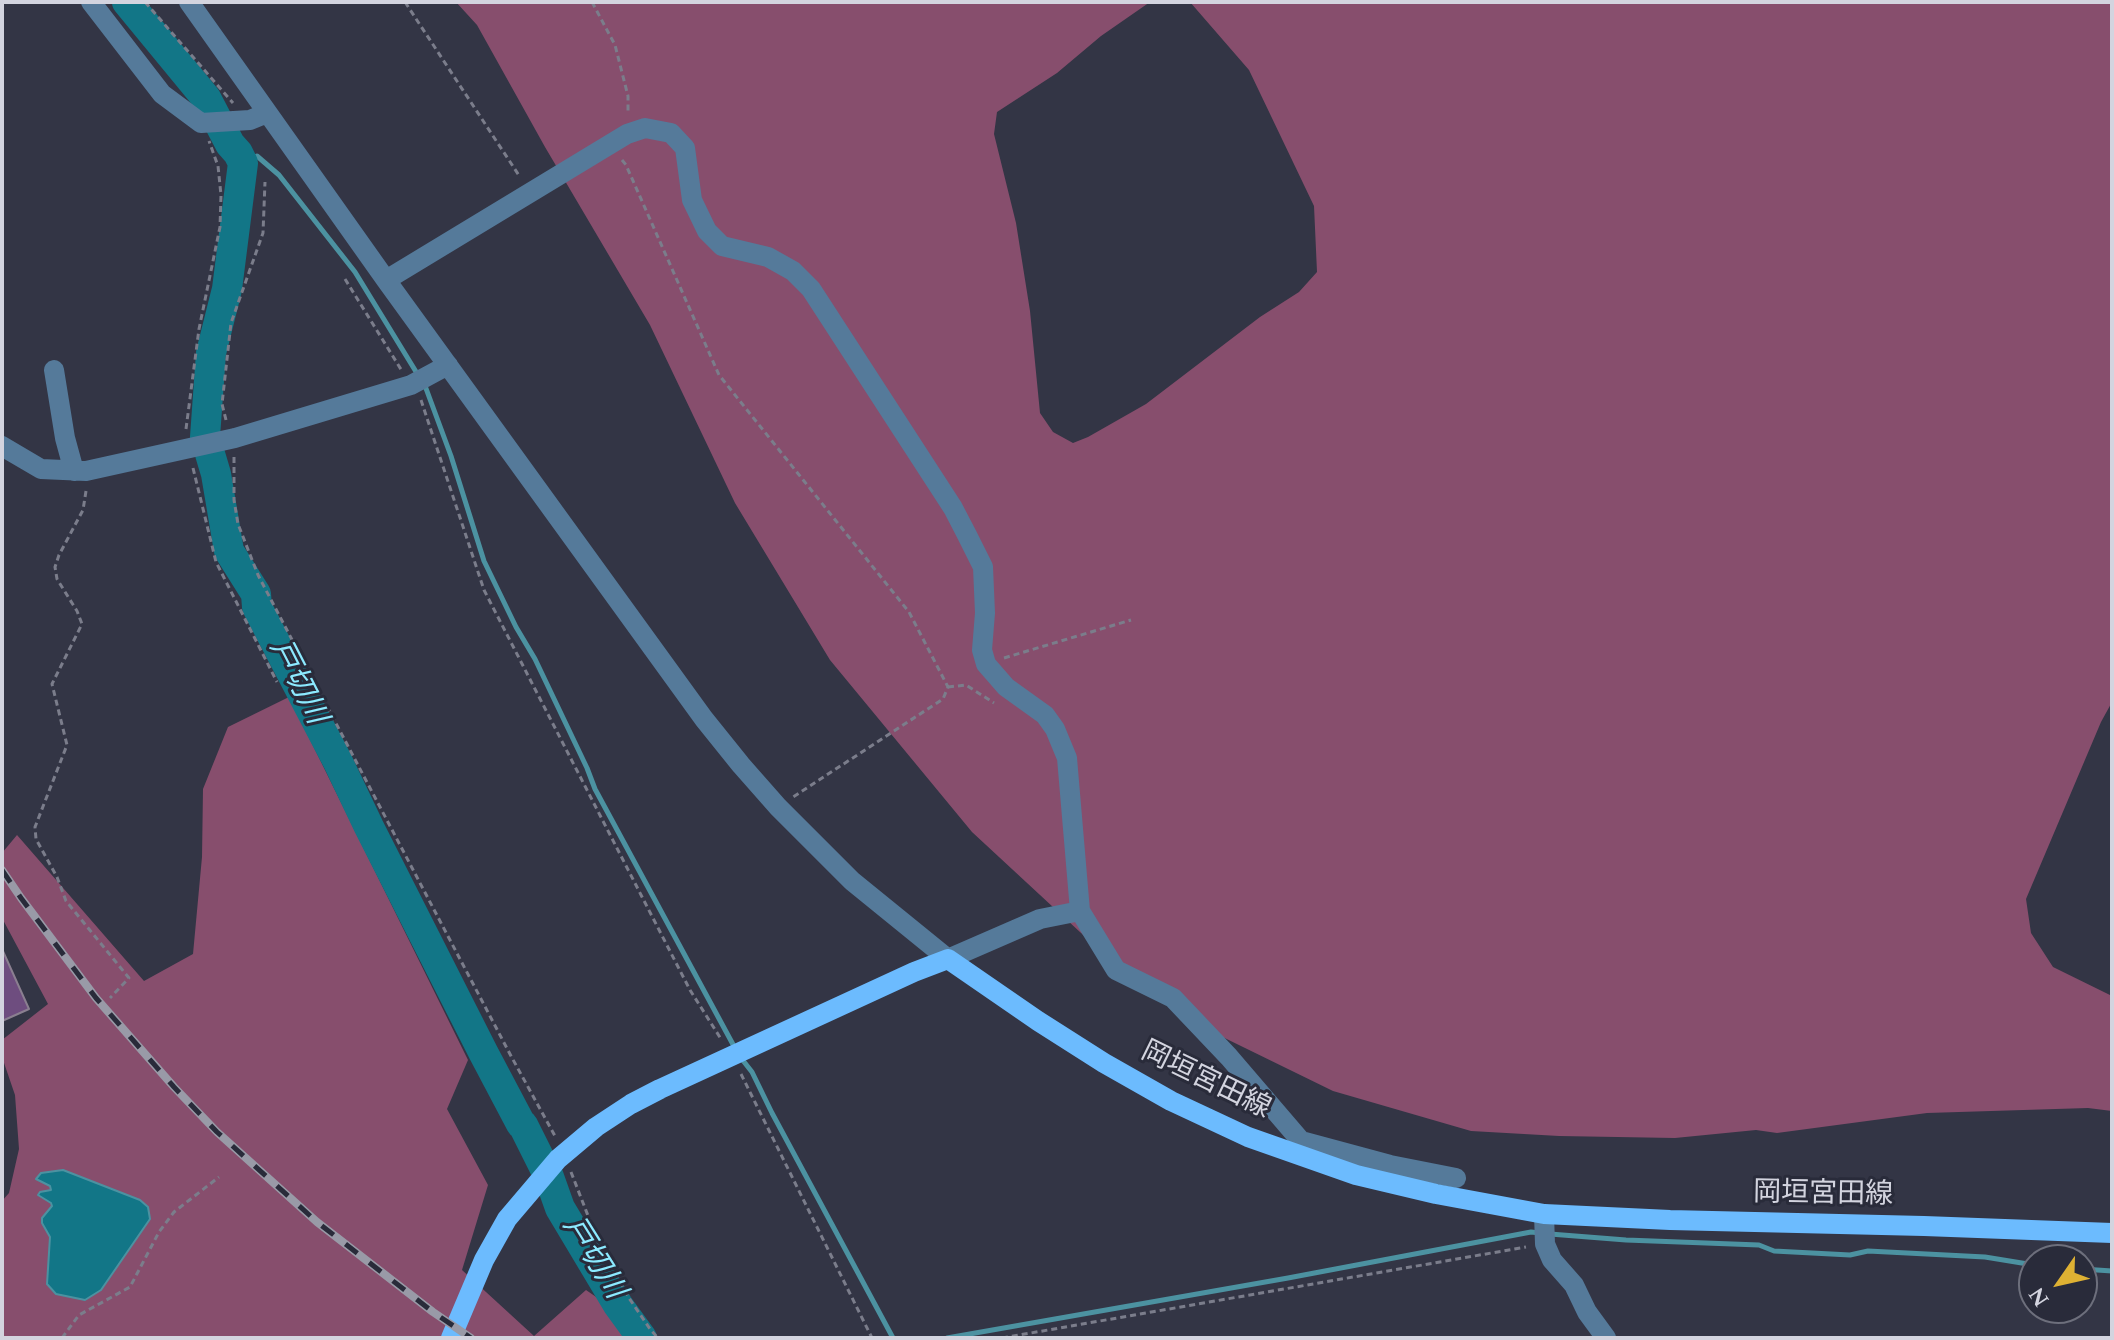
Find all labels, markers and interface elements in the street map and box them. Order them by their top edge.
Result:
water label: 戸切川 [260,635,332,731]
street label: 岡垣宮田線 [1135,1036,1275,1128]
street label: 岡垣宮田線 [1753,1178,1893,1214]
water label: 戸切川 [553,1211,631,1307]
north arrow [2018,1244,2098,1324]
text: N [2021,1280,2058,1313]

